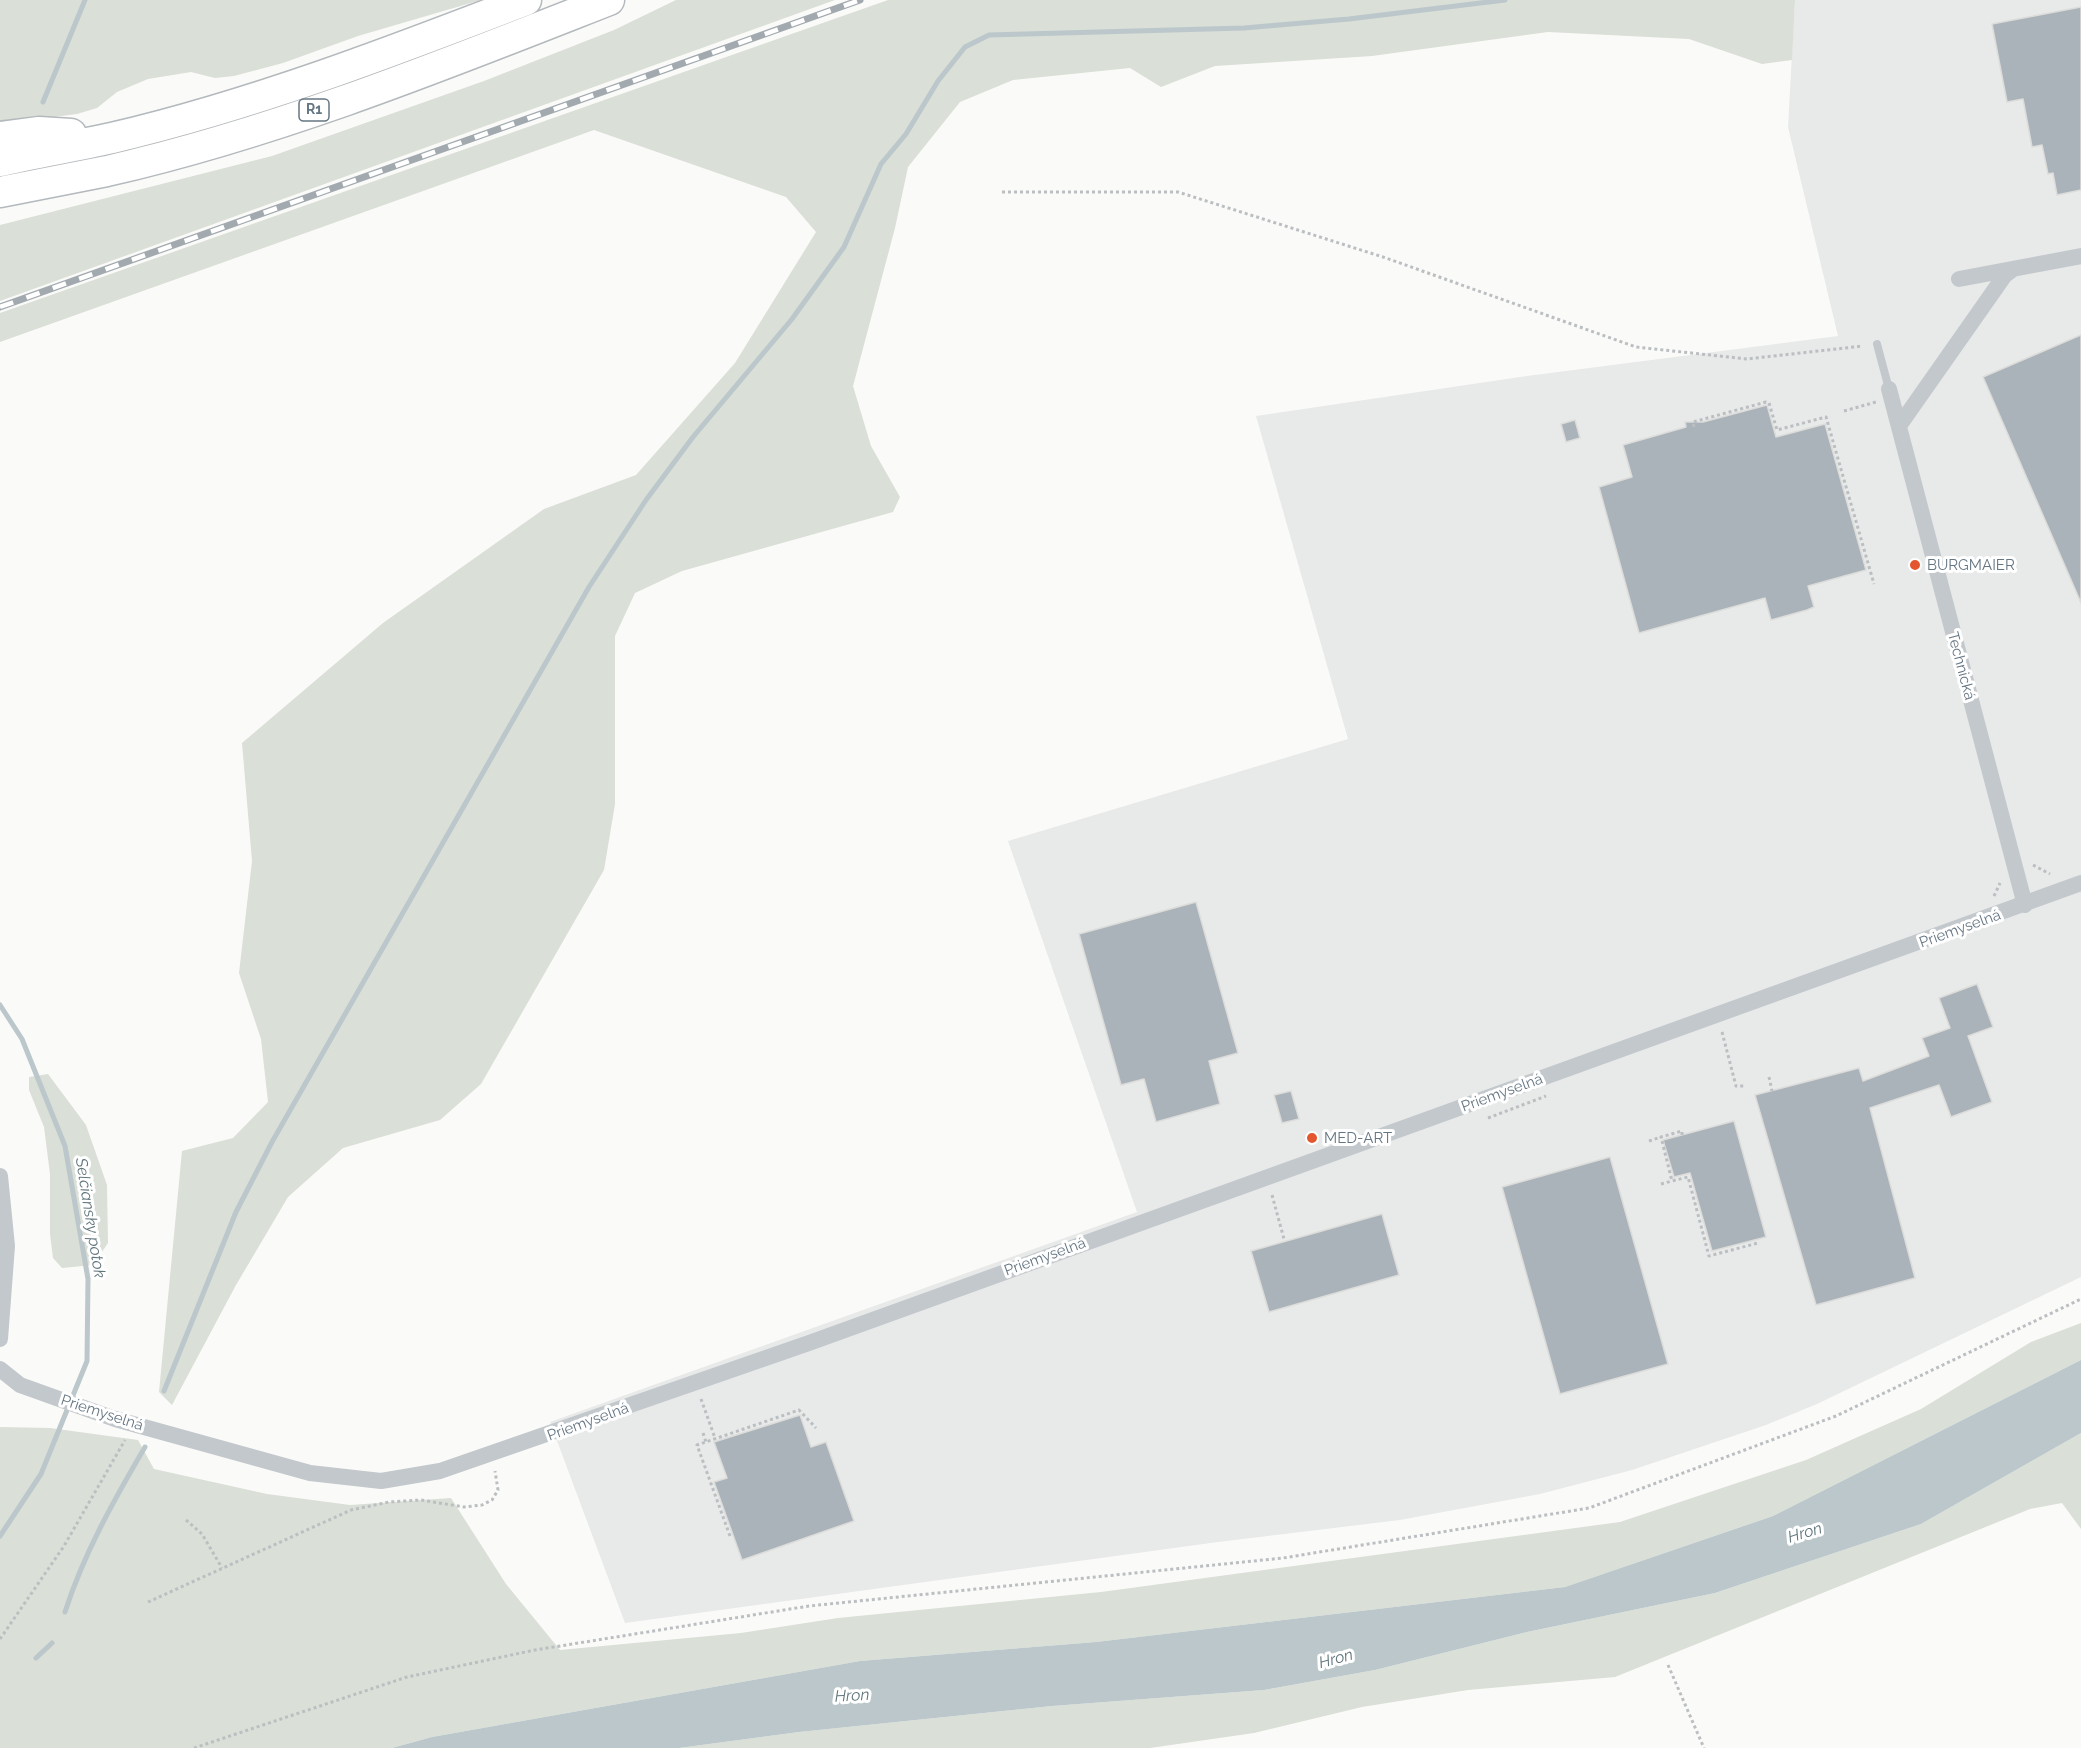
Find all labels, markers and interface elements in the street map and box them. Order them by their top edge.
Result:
road number: R1 [299,99,329,121]
place label: BURGMAIER [1927,556,2015,574]
marker: BURGMAIER [1908,558,1922,572]
street label: Technická [1943,630,1979,702]
street label: Priemyselná [1917,906,2003,952]
street label: Priemyselná [1459,1070,1545,1116]
place label: MED-ART [1324,1129,1392,1147]
marker: MED-ART [1305,1131,1319,1145]
water label: Selčiansky potok [71,1157,109,1279]
street label: Priemyselná [1002,1234,1088,1280]
street label: Priemyselná [59,1391,145,1435]
street label: Priemyselná [545,1399,631,1445]
water label: Hron [1786,1519,1824,1547]
water label: Hron [1317,1645,1355,1673]
water label: Hron [834,1686,870,1706]

